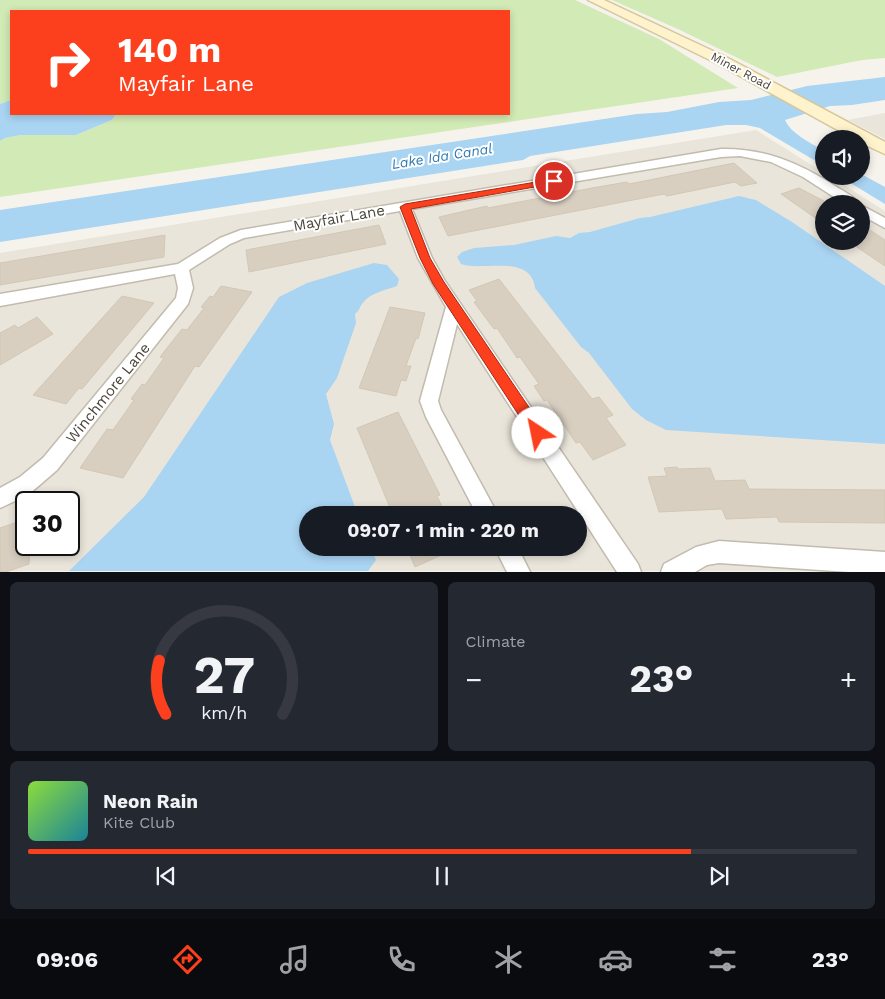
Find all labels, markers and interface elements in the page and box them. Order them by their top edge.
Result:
text: 140 m [118,29,221,71]
icon: right [35,30,100,95]
street label: Miner Road [709,49,773,93]
text: Mayfair Lane [118,71,254,96]
map controls [815,130,870,250]
button: sound [815,130,870,185]
water label: Lake Ida Canal [391,140,493,172]
pin [533,160,575,202]
icon: arrive [540,167,568,195]
button: layers [815,195,870,250]
street label: Mayfair Lane [292,201,386,235]
street label: Winchmore Lane [62,339,154,447]
position arrow [511,406,563,458]
speed limit sign: 30 [15,491,80,556]
text: 09:07 · 1 min · 220 m [347,519,539,542]
text: Climate [466,632,526,651]
text: 27 [193,645,255,706]
text: 23° [629,657,693,701]
text: − [466,663,482,696]
text: + [840,663,857,696]
text: km/h [201,702,247,723]
text: Neon Rain [103,790,198,813]
text: Kite Club [103,813,175,832]
icon: previous [152,862,180,890]
icon: pause [428,862,456,890]
icon: next [705,862,733,890]
icon: directions [170,942,205,977]
icon: music [277,942,312,977]
icon: phone [384,942,419,977]
icon: climate [491,942,526,977]
icon: car [598,942,633,977]
icon: filters [705,942,740,977]
text: 09:06 [36,947,98,972]
text: 23° [812,947,849,972]

